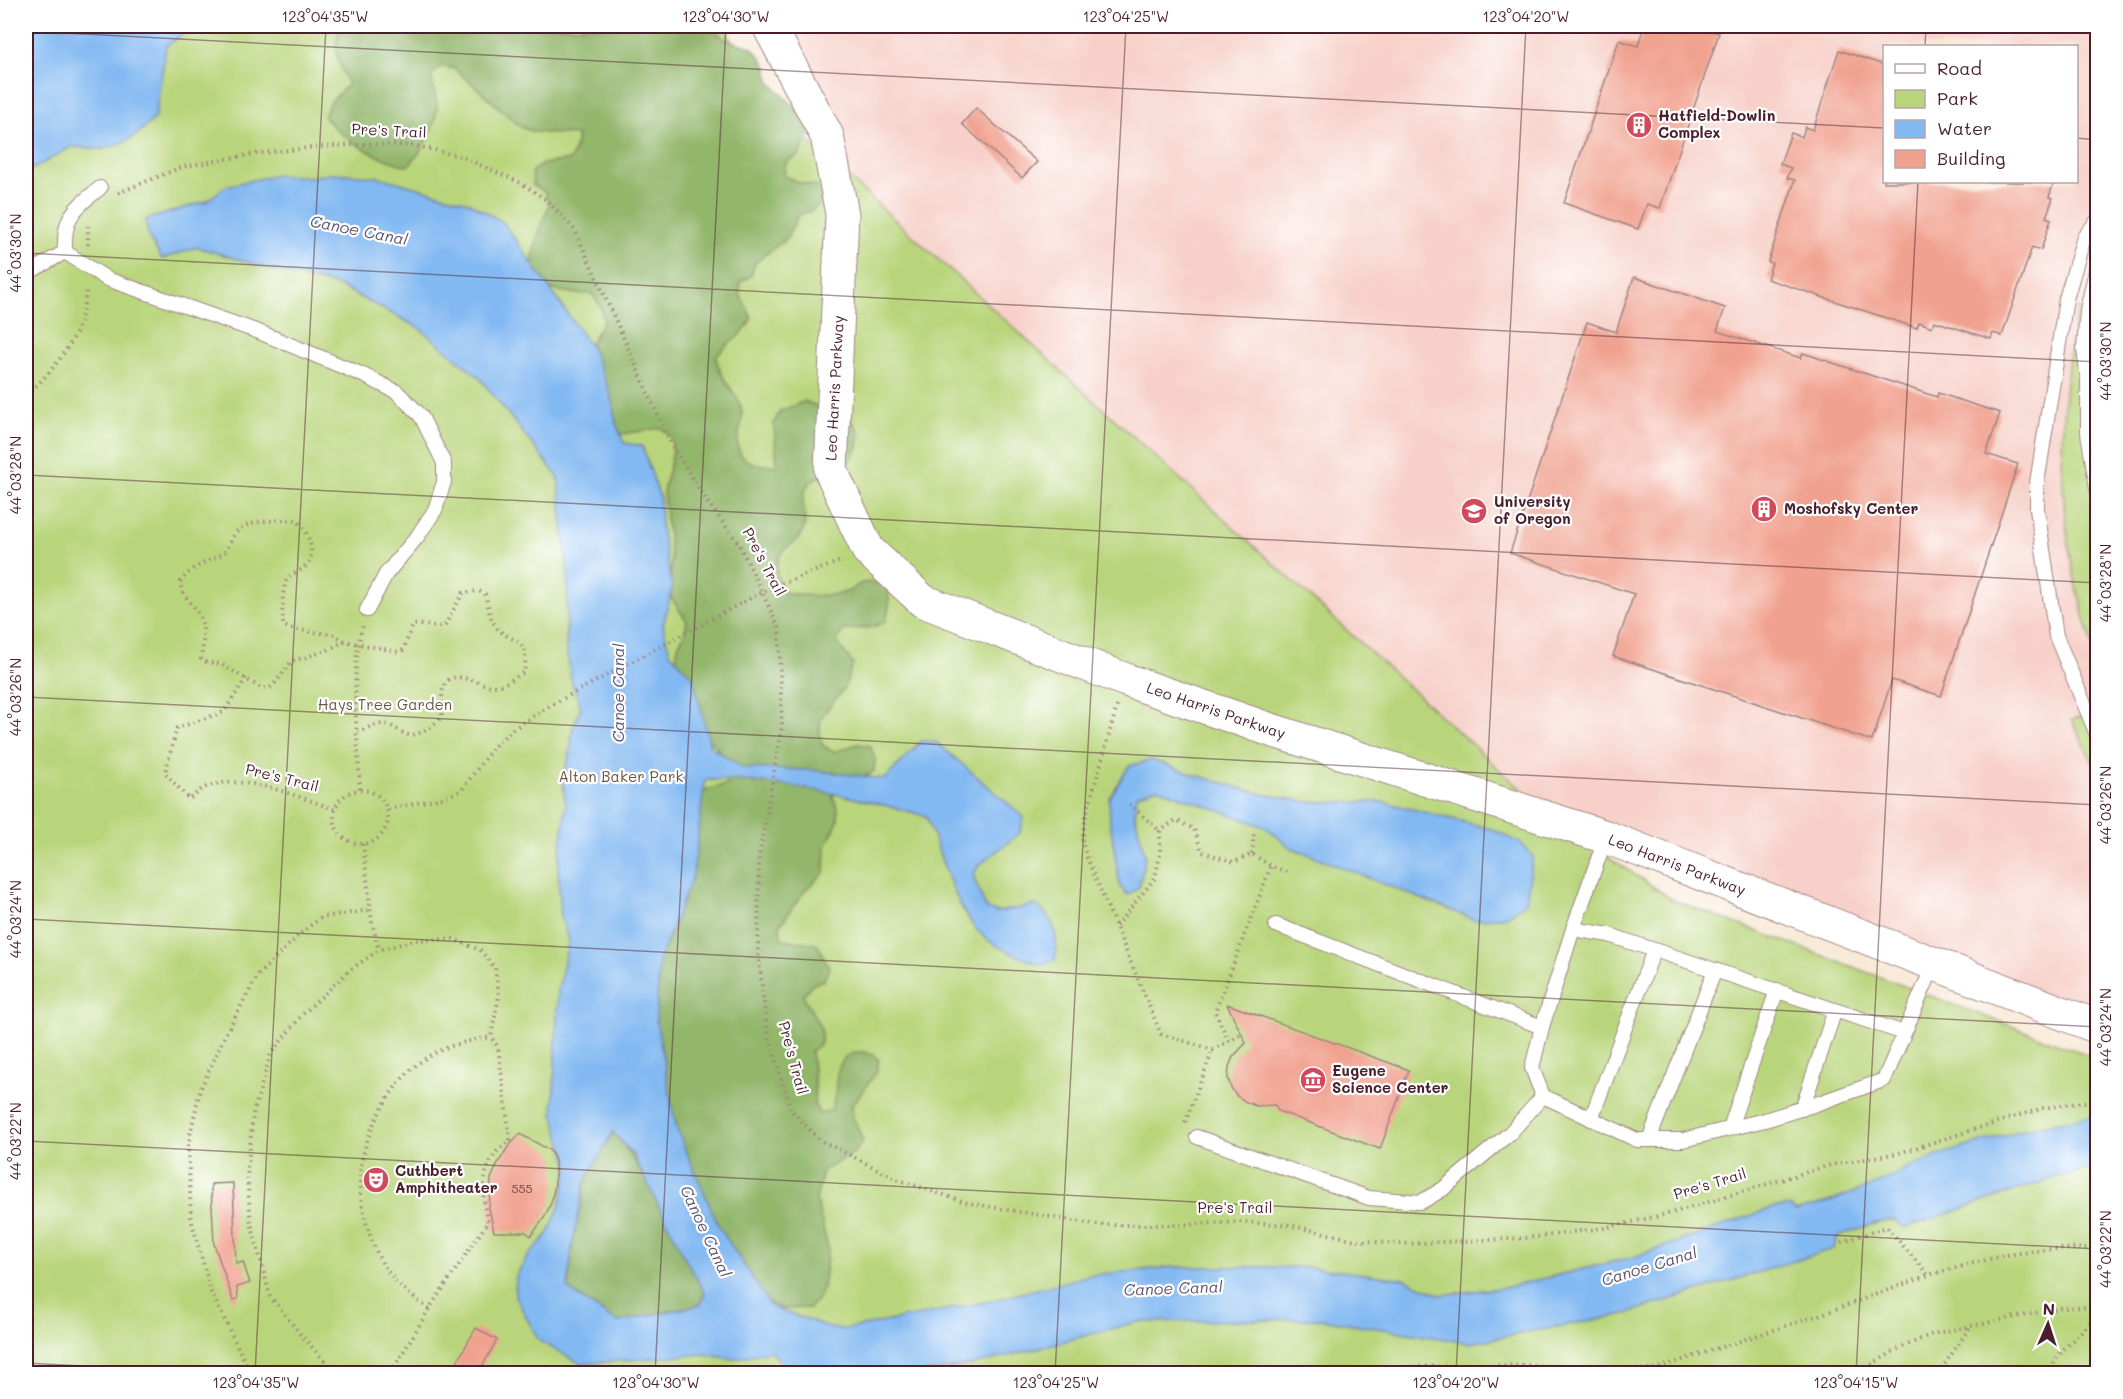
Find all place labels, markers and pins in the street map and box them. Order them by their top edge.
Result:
place label: Hatfield-Dowlin Complex [1658,105,1775,142]
building icon: Hatfield-Dowlin Complex [1624,110,1654,140]
place label: University of Oregon [1494,491,1571,528]
building icon: Moshofsky Center [1749,494,1779,524]
school or university icon: University of Oregon [1459,496,1489,526]
place label: Moshofsky Center [1784,498,1918,518]
place label: Eugene Science Center [1332,1060,1449,1097]
museum icon: Eugene Science Center [1298,1065,1328,1095]
place label: Cuthbert Amphitheater [395,1160,498,1197]
theatre icon: Cuthbert Amphitheater [361,1165,391,1195]

